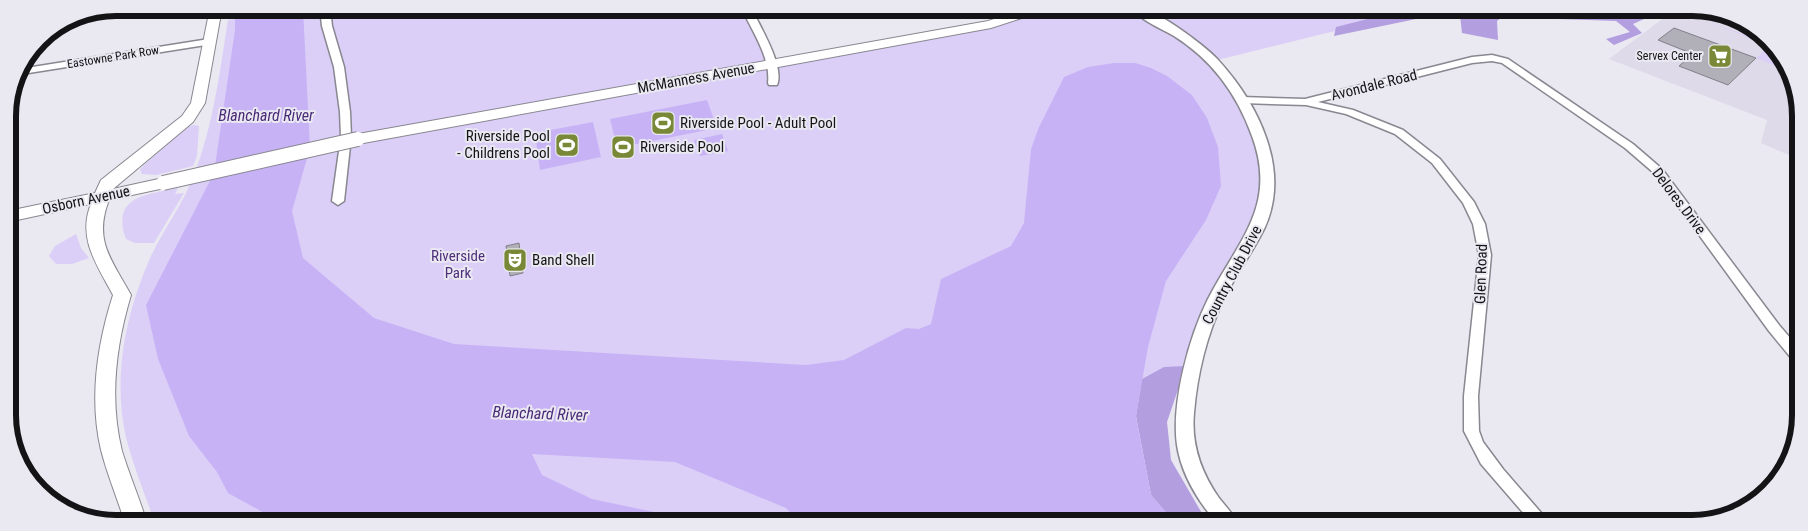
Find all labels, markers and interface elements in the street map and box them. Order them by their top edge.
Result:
street label: Eastowne Park Row [66,43,160,71]
supermarket icon: Servex Center [1707,43,1733,69]
place label: Servex Center [1637,49,1702,63]
street label: McManness Avenue [636,59,756,97]
street label: Avondale Road [1329,66,1419,104]
water label: Blanchard River [218,106,315,125]
sports icon: Riverside Pool - Adult Pool [650,110,676,136]
place label: Riverside Pool - Adult Pool [680,114,836,132]
place label: Riverside Pool - Childrens Pool [457,127,550,162]
sports icon: Riverside Pool - Childrens Pool [554,132,580,158]
sports icon: Riverside Pool [610,134,636,160]
place label: Riverside Pool [640,138,724,156]
street label: Delores Drive [1648,164,1710,238]
street label: Osborn Avenue [40,182,132,218]
street label: Country Club Drive [1198,223,1266,327]
street label: Glen Road [1471,244,1491,304]
park label: Riverside Park [431,247,485,282]
theatre icon: Band Shell [502,247,528,273]
place label: Band Shell [532,251,594,269]
water label: Blanchard River [492,402,589,425]

